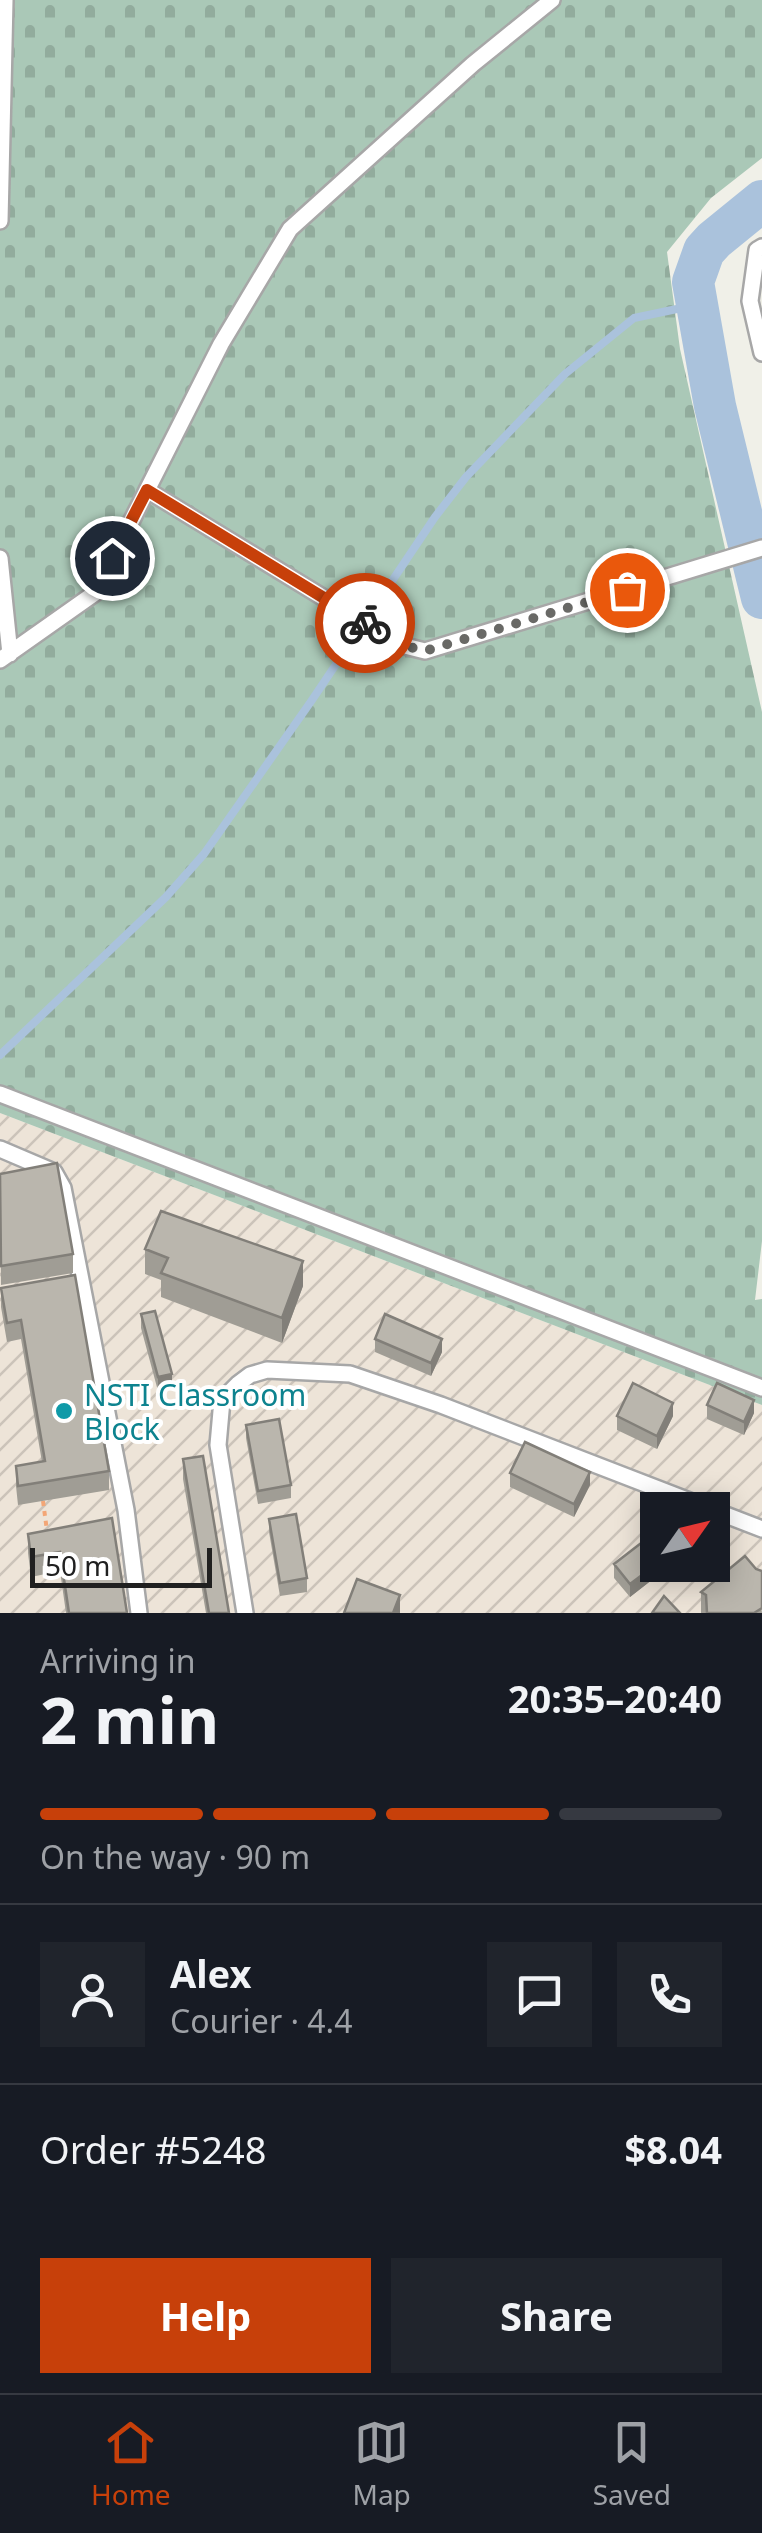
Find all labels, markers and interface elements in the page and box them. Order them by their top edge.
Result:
pin [70,516,155,601]
icon: home [85,531,140,586]
pin [585,548,670,633]
icon: bag [600,563,655,618]
courier [315,573,415,673]
icon: bike [338,596,393,651]
place label: NSTI Classroom Block [84,1374,306,1449]
marker: NSTI Classroom Block [53,1400,75,1422]
north arrow [640,1492,730,1582]
map controls [640,1492,730,1582]
scale bar [30,1543,212,1588]
text: 50 m [45,1546,111,1584]
text: Arriving in [40,1639,195,1682]
text: 20:35–20:40 [508,1672,722,1724]
text: 2 min [40,1675,219,1763]
text: On the way · 90 m [40,1835,310,1878]
button: person [40,1942,145,2047]
button: chat [487,1942,592,2047]
button: phone [617,1942,722,2047]
text: Alex [170,1947,252,1999]
text: Courier · 4.4 [170,1999,353,2042]
text: Order #5248 [40,2123,266,2175]
text: $8.04 [624,2123,722,2175]
button: Help [40,2258,371,2373]
button: Share [391,2258,722,2373]
tab: Home [91,2415,171,2513]
tab: Map [353,2415,411,2513]
tab: Saved [593,2415,671,2513]

